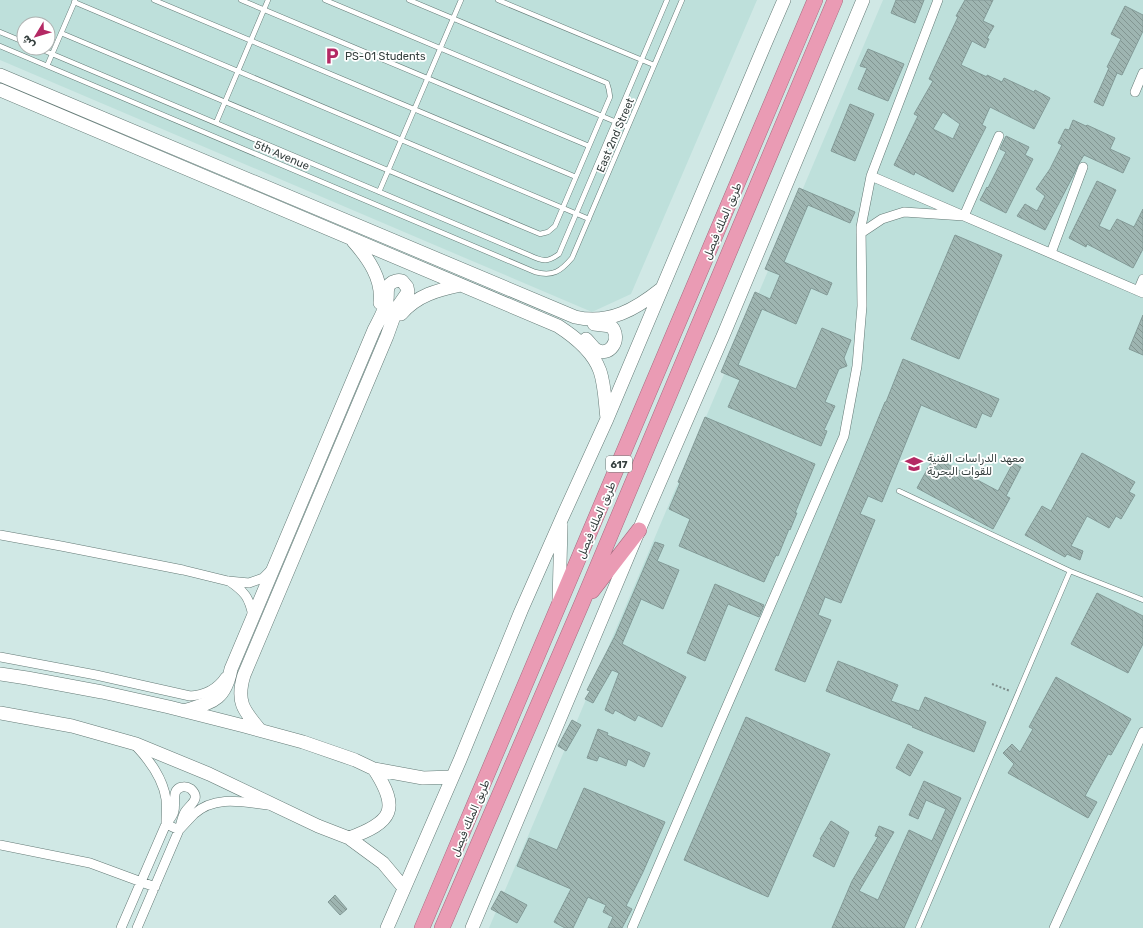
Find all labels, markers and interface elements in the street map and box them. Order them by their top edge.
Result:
north arrow [16,16,56,56]
text: ش [19,32,38,51]
parking icon: PS-01 Students [322,46,342,66]
place label: PS-01 Students [345,50,426,63]
street label: East 2nd Street [594,95,637,174]
street label: 5th Avenue [252,138,311,173]
street label: طريق الملك فيصل [700,181,746,262]
place label: معهد الدراسات الفنية للقوات البحرية [927,452,1024,479]
school or university icon: معهد الدراسات الفنية للقوات البحرية [904,454,924,474]
road number: 617 [606,456,632,472]
street label: طريق الملك فيصل [574,480,620,561]
street label: طريق الملك فيصل [448,778,494,859]

